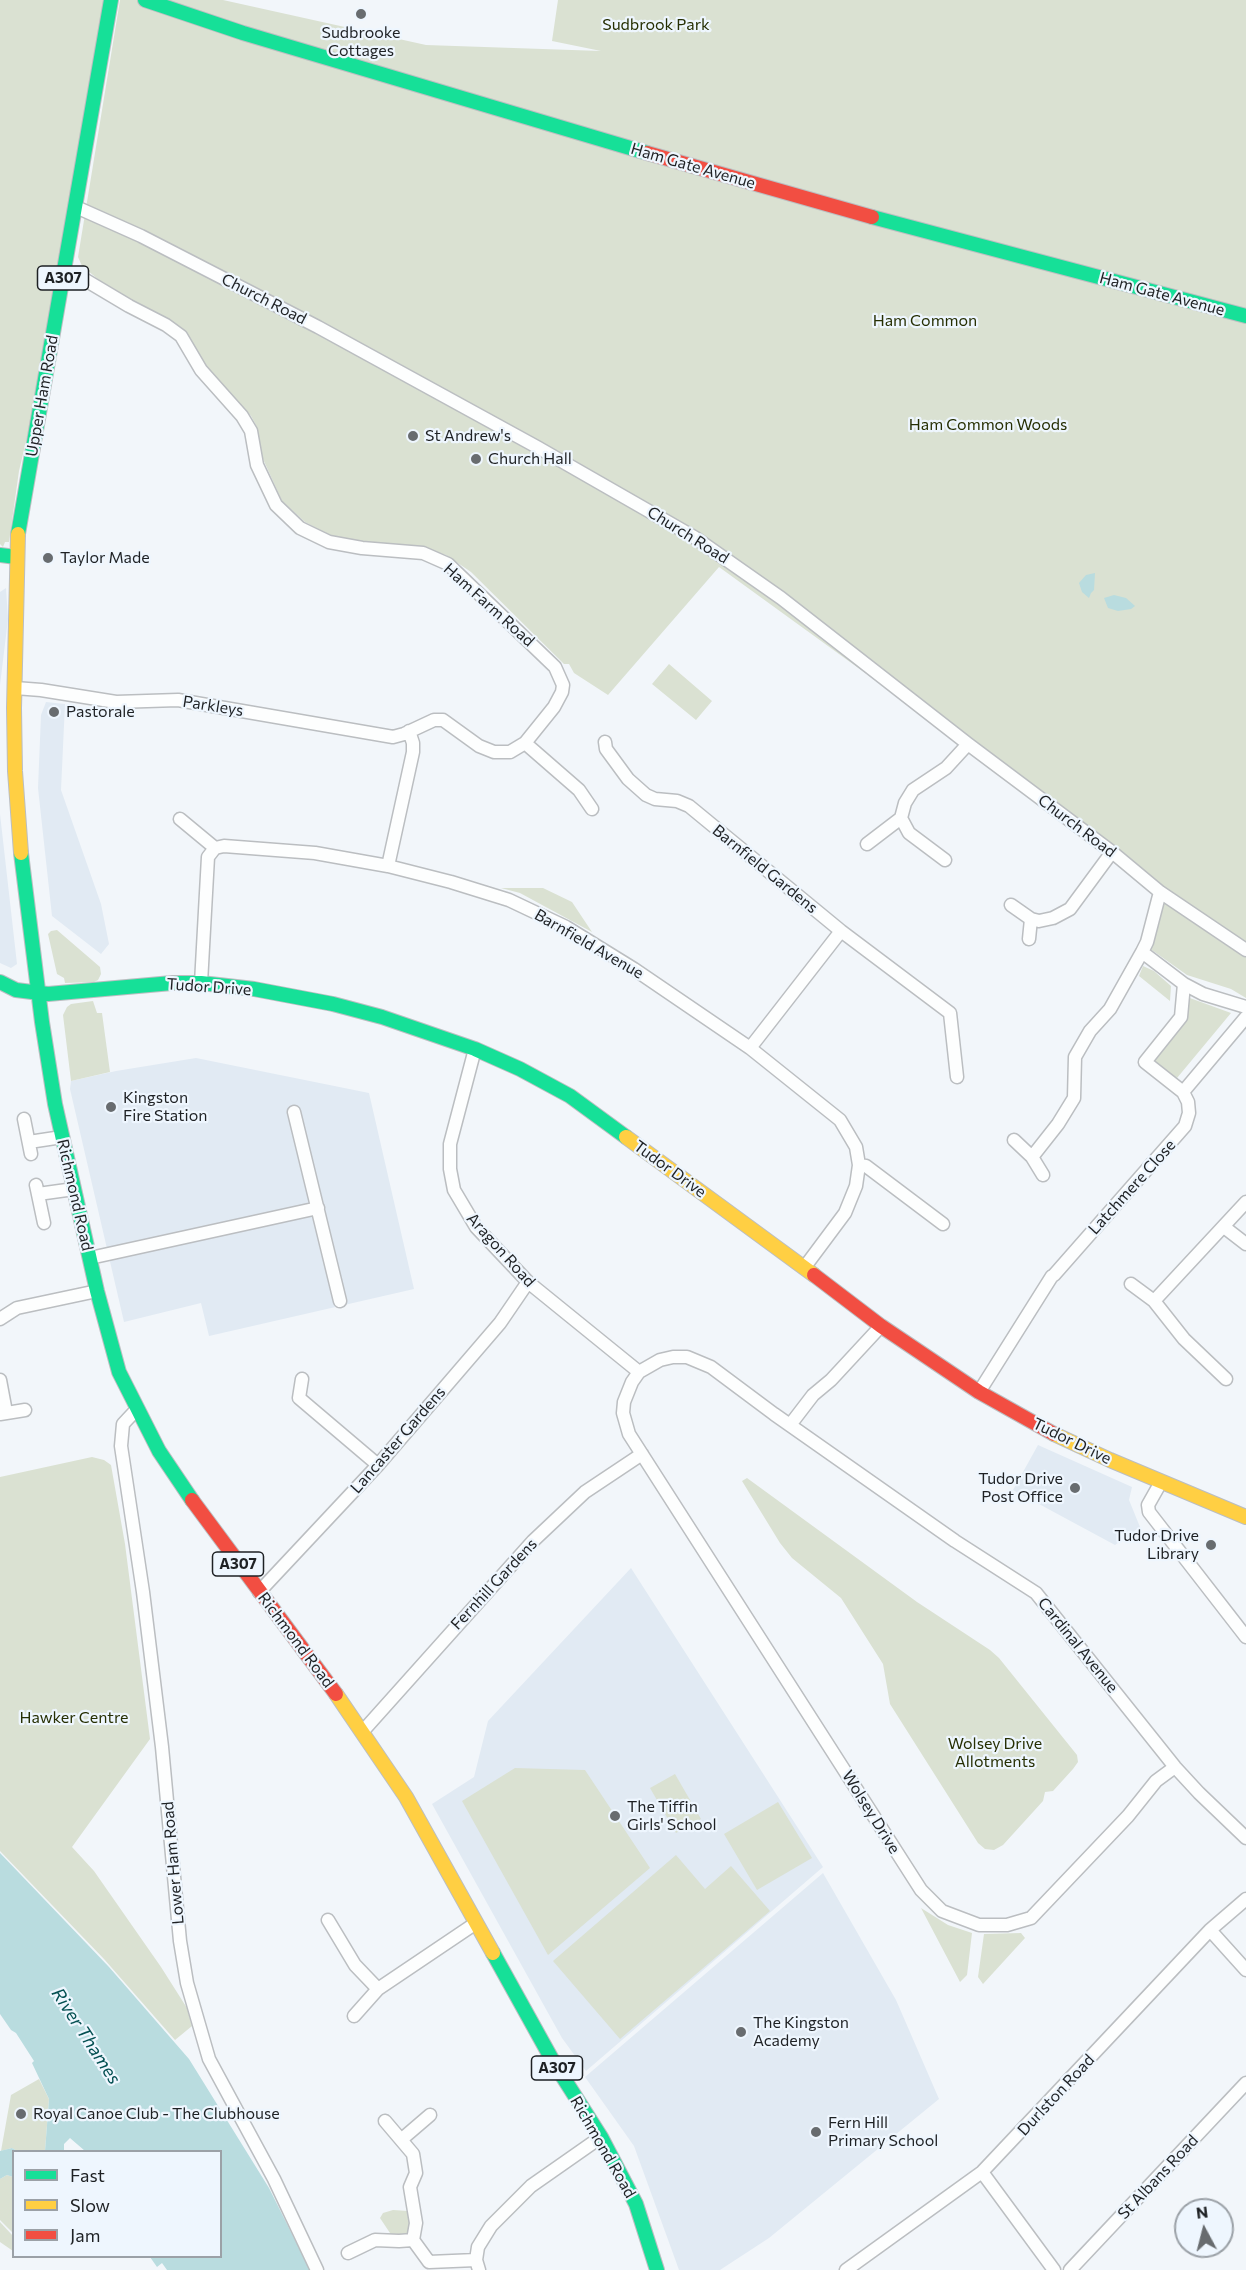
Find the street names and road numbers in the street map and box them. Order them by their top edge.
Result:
street label: Ham Gate Avenue [628,139,758,193]
road number: A307 [38,266,88,290]
street label: Ham Gate Avenue [1097,268,1227,320]
street label: Church Road [218,269,310,329]
street label: Upper Ham Road [22,334,62,458]
street label: Church Road [644,502,732,568]
street label: Ham Farm Road [440,559,538,651]
street label: Parkleys [181,692,245,720]
street label: Church Road [1034,790,1120,862]
street label: Barnfield Gardens [709,821,821,917]
street label: Barnfield Avenue [531,905,647,983]
street label: Tudor Drive [166,974,252,1000]
street label: Tudor Drive [630,1136,710,1202]
street label: Latchmere Close [1084,1136,1180,1238]
street label: Richmond Road [53,1137,97,1253]
street label: Aragon Road [463,1209,539,1291]
street label: Lancaster Gardens [347,1383,449,1497]
street label: Tudor Drive [1030,1414,1114,1468]
street label: Fernhill Gardens [447,1534,541,1634]
road number: A307 [212,1552,264,1576]
street label: Richmond Road [254,1589,338,1691]
street label: Cardinal Avenue [1034,1594,1122,1696]
street label: Wolsey Drive [838,1767,904,1857]
street label: Lower Ham Road [158,1801,188,1925]
street label: Durlston Road [1014,2050,1098,2140]
road number: A307 [532,2056,582,2080]
street label: Richmond Road [566,2093,640,2201]
street label: St Albans Road [1114,2131,1202,2223]

